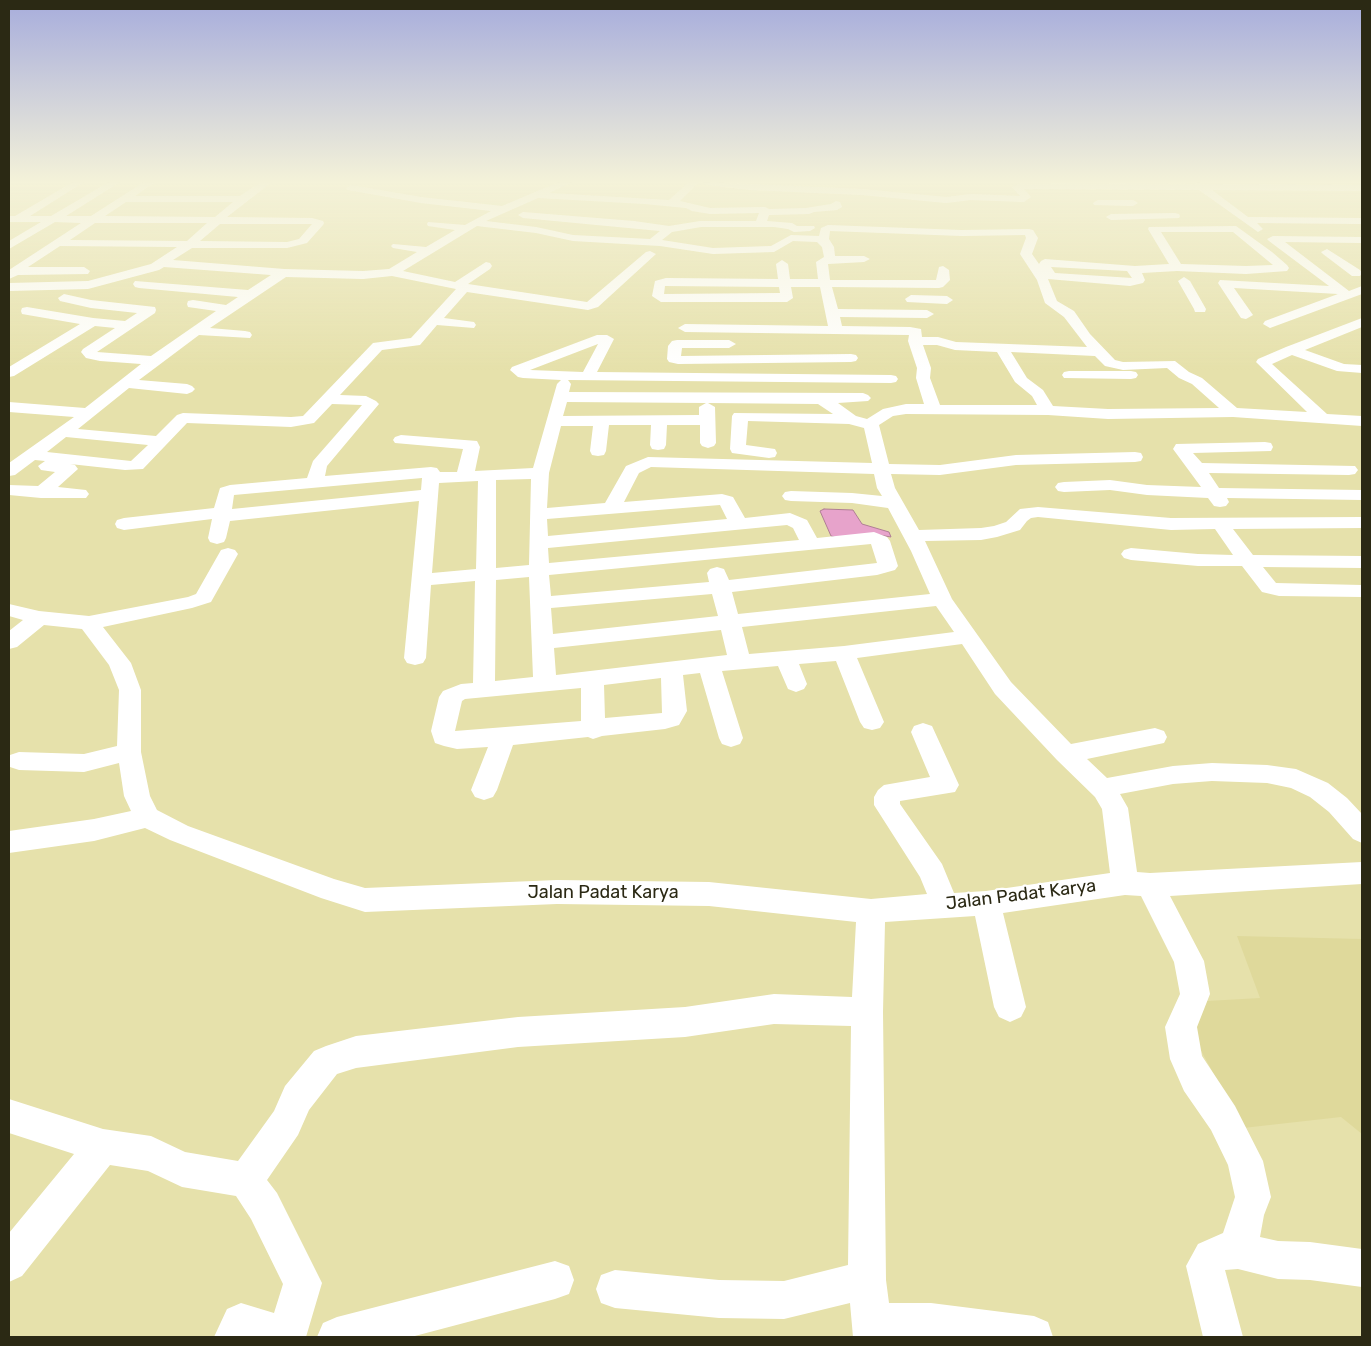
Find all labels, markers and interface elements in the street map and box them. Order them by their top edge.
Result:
street label: Jalan Padat Karya [945,875,1097,915]
street label: Jalan Padat Karya [527,882,679,904]

